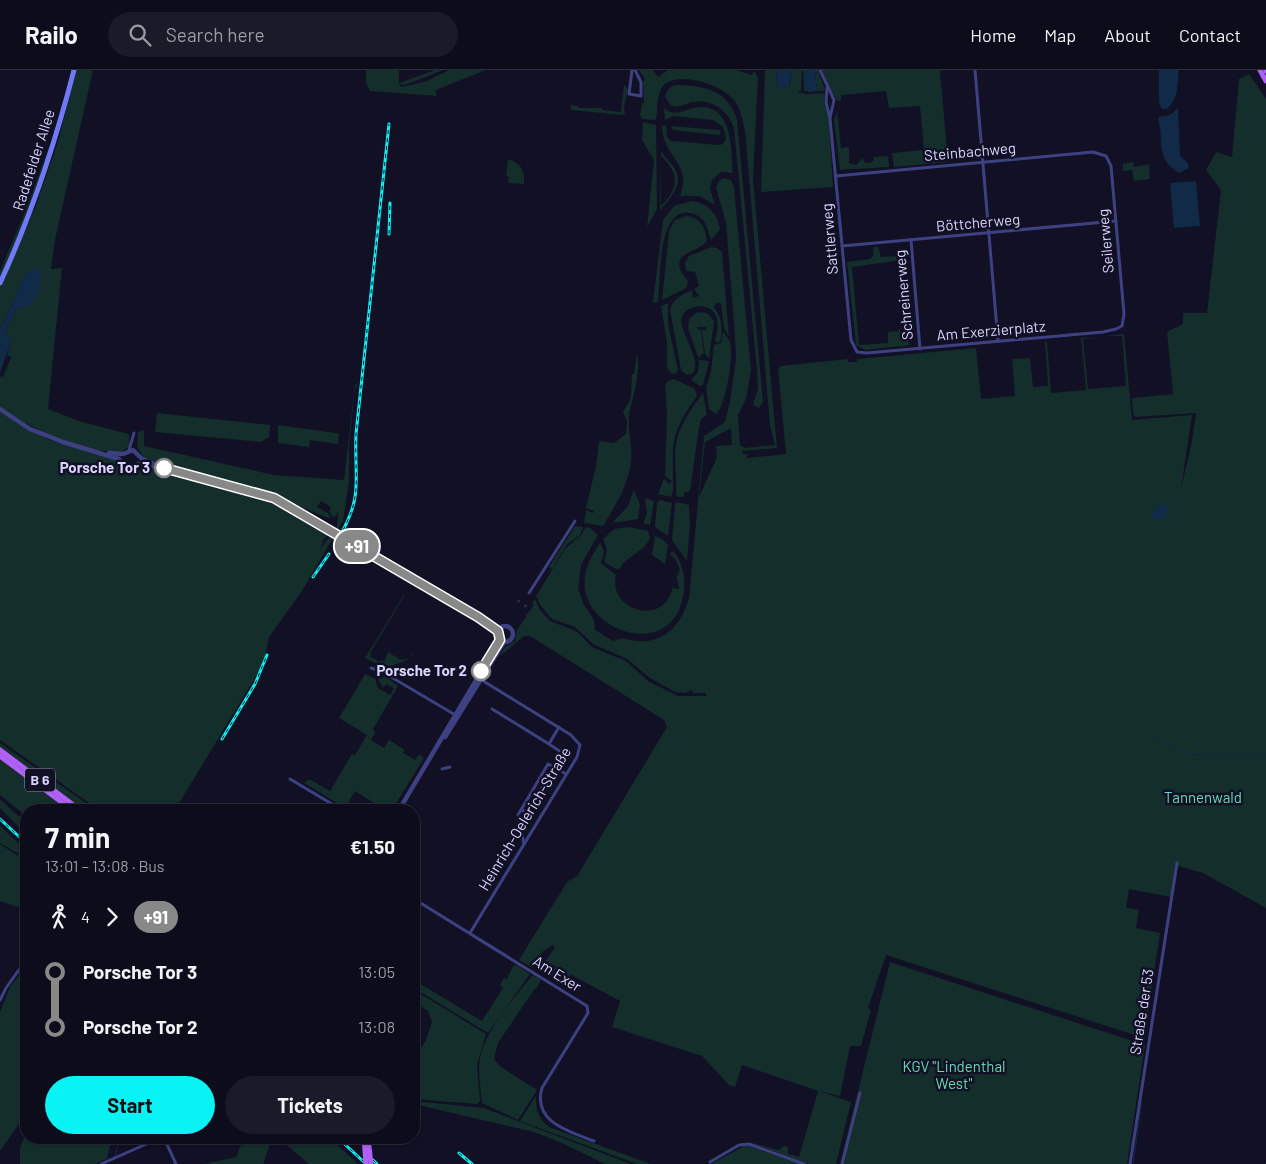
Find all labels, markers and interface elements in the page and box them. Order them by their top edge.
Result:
search box [108,12,458,57]
text: Railo [25,20,78,49]
icon: search [126,21,154,49]
text: Search here [166,23,265,46]
text: Home [970,24,1016,46]
text: Map [1044,24,1076,46]
text: About [1104,24,1151,46]
text: Contact [1179,24,1241,46]
street label: Radefelder Allee [8,107,58,213]
street label: Steinbachweg [923,138,1017,164]
street label: Sattlerweg [817,203,841,275]
street label: Seilerweg [1093,208,1117,274]
street label: Böttcherweg [935,209,1021,235]
street label: Schreinerweg [890,249,916,341]
street label: Am Exerzierplatz [936,316,1046,344]
place label: Porsche Tor 3 [60,458,150,476]
marker: Porsche Tor 3 [154,458,174,478]
line badge: +91 [328,530,386,562]
text: +91 [345,535,369,557]
place label: Porsche Tor 2 [377,661,467,679]
marker: Porsche Tor 2 [471,661,491,681]
street label: Heinrich-Oelerich-Straße [474,744,574,893]
road number: B 6 [25,768,55,792]
park label: Tannenwald [1164,788,1242,806]
text: 7 min [45,820,110,854]
text: €1.50 [350,835,395,858]
text: 13:01 – 13:08 · Bus [45,856,165,875]
icon: walk [45,903,73,931]
icon: forward [98,903,126,931]
text: +91 [144,906,168,928]
text: 4 [81,907,90,926]
street label: Am Exer [530,951,586,995]
text: Porsche Tor 3 [83,960,197,983]
text: 13:05 [358,962,395,981]
street label: Straße der 53 [1125,968,1157,1056]
text: Porsche Tor 2 [83,1015,198,1038]
text: 13:08 [358,1017,395,1036]
park label: KGV "Lindenthal West" [902,1057,1006,1092]
button: Start [45,1076,215,1134]
button: Tickets [225,1076,395,1134]

